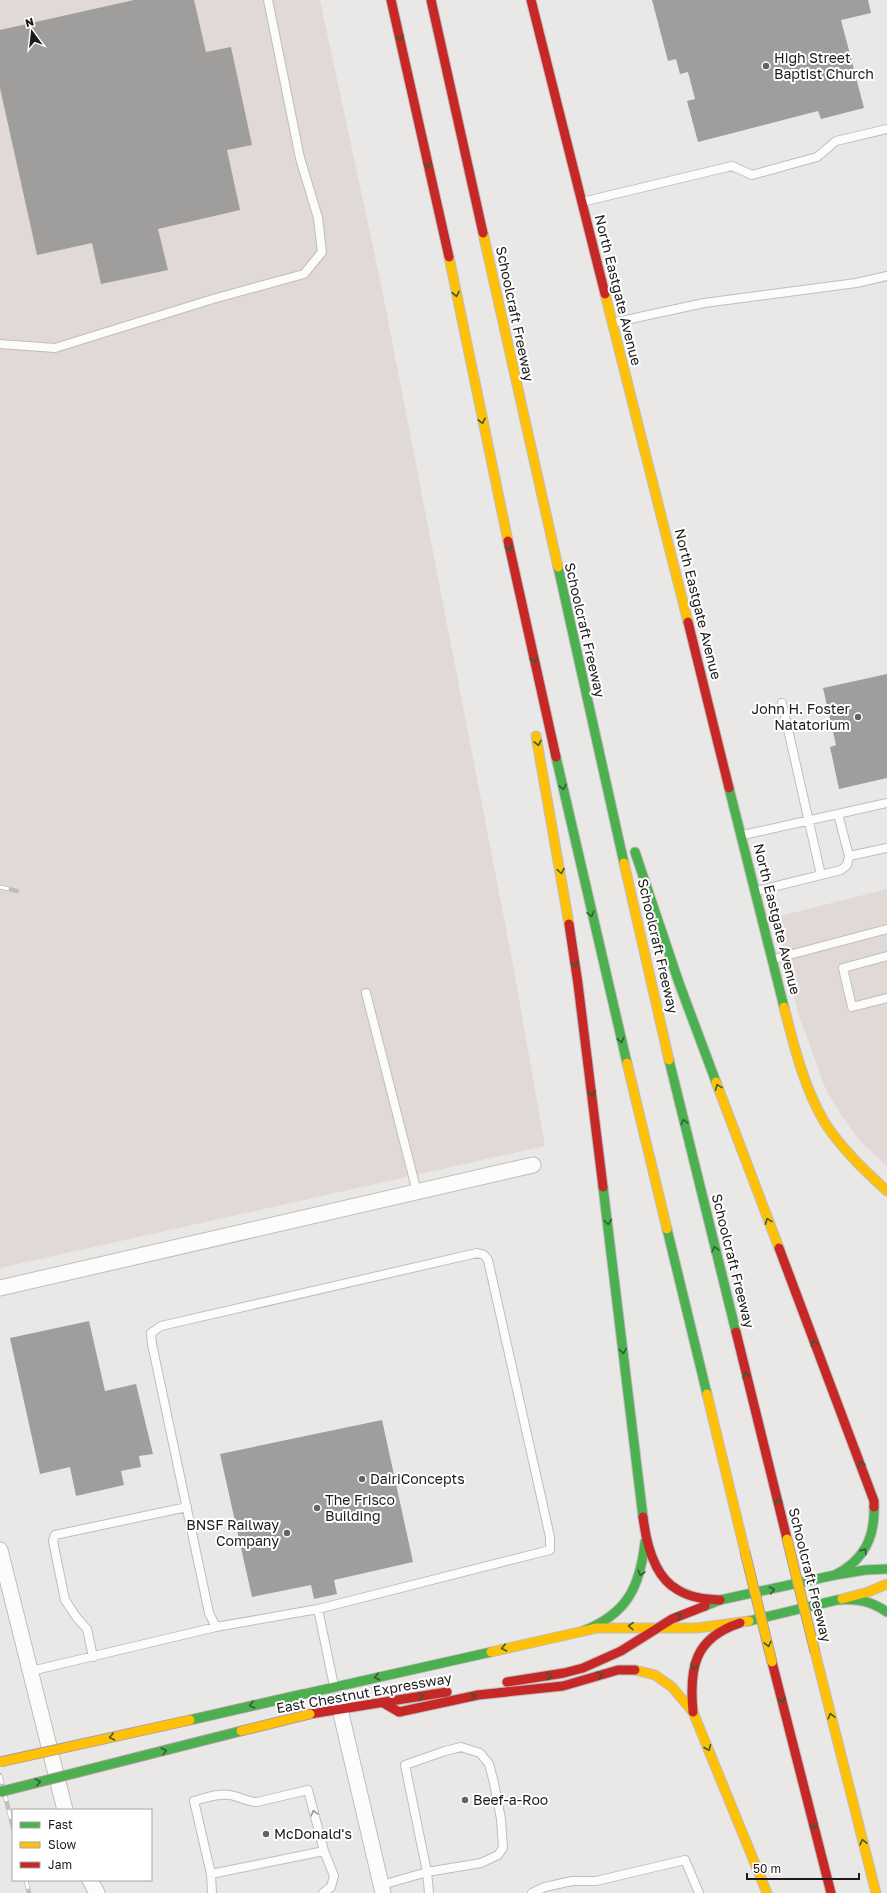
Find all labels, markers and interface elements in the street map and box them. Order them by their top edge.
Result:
north arrow [12,12,52,52]
text: N [24,14,35,29]
one-way arrow [395,35,403,41]
place label: High Street Baptist Church [774,49,874,82]
marker: High Street Baptist Church [761,61,771,71]
one-way arrow [424,162,432,168]
street label: North Eastgate Avenue [592,213,645,367]
street label: Schoolcraft Freeway [493,245,538,383]
one-way arrow [451,291,460,297]
one-way arrow [477,418,485,425]
street label: North Eastgate Avenue [672,527,725,681]
one-way arrow [505,545,513,552]
street label: Schoolcraft Freeway [562,561,609,699]
one-way arrow [529,657,537,663]
place label: John H. Foster Natatorium [752,700,851,733]
marker: John H. Foster Natatorium [853,712,863,722]
one-way arrow [533,740,541,747]
one-way arrow [558,784,566,790]
street label: North Eastgate Avenue [751,842,804,996]
one-way arrow [556,868,565,874]
street label: Schoolcraft Freeway [635,877,682,1015]
one-way arrow [587,911,595,917]
one-way arrow [570,961,579,967]
one-way arrow [616,1037,625,1044]
one-way arrow [714,1083,722,1090]
one-way arrow [587,1090,596,1096]
one-way arrow [681,1119,689,1126]
street label: Schoolcraft Freeway [709,1192,758,1330]
one-way arrow [765,1218,773,1225]
one-way arrow [603,1219,612,1225]
one-way arrow [712,1246,720,1252]
one-way arrow [811,1339,819,1346]
one-way arrow [618,1348,627,1354]
one-way arrow [743,1372,751,1378]
one-way arrow [857,1461,865,1468]
place label: DairiConcepts [370,1470,465,1487]
marker: DairiConcepts [357,1474,367,1484]
place label: The Frisco Building [325,1491,395,1524]
one-way arrow [774,1498,782,1504]
marker: The Frisco Building [312,1503,322,1513]
street label: Schoolcraft Freeway [786,1506,835,1644]
place label: BNSF Railway Company [186,1516,279,1549]
marker: BNSF Railway Company [282,1528,292,1538]
one-way arrow [859,1548,866,1555]
one-way arrow [637,1569,646,1576]
one-way arrow [768,1586,775,1594]
one-way arrow [674,1613,682,1621]
one-way arrow [628,1622,634,1631]
one-way arrow [763,1641,772,1648]
one-way arrow [500,1644,507,1652]
one-way arrow [690,1663,699,1670]
street label: East Chestnut Expressway [275,1669,453,1716]
one-way arrow [597,1671,604,1680]
one-way arrow [374,1672,380,1680]
one-way arrow [546,1672,552,1681]
one-way arrow [418,1692,424,1701]
one-way arrow [470,1693,476,1701]
one-way arrow [777,1696,786,1703]
one-way arrow [249,1701,255,1709]
one-way arrow [828,1712,836,1719]
one-way arrow [109,1732,115,1740]
one-way arrow [703,1743,711,1751]
one-way arrow [160,1747,167,1756]
one-way arrow [35,1779,41,1787]
place label: Beef-a-Roo [473,1791,548,1808]
marker: Beef-a-Roo [460,1795,470,1805]
legend [12,1809,152,1881]
one-way arrow [310,1810,319,1817]
text: Fast [48,1817,73,1832]
one-way arrow [809,1823,817,1829]
place label: McDonald's [274,1825,352,1842]
marker: McDonald's [261,1829,271,1839]
text: Slow [48,1837,76,1852]
one-way arrow [859,1838,868,1845]
scale bar [747,1855,859,1881]
text: Jam [48,1857,72,1872]
text: 50 m [753,1861,781,1876]

